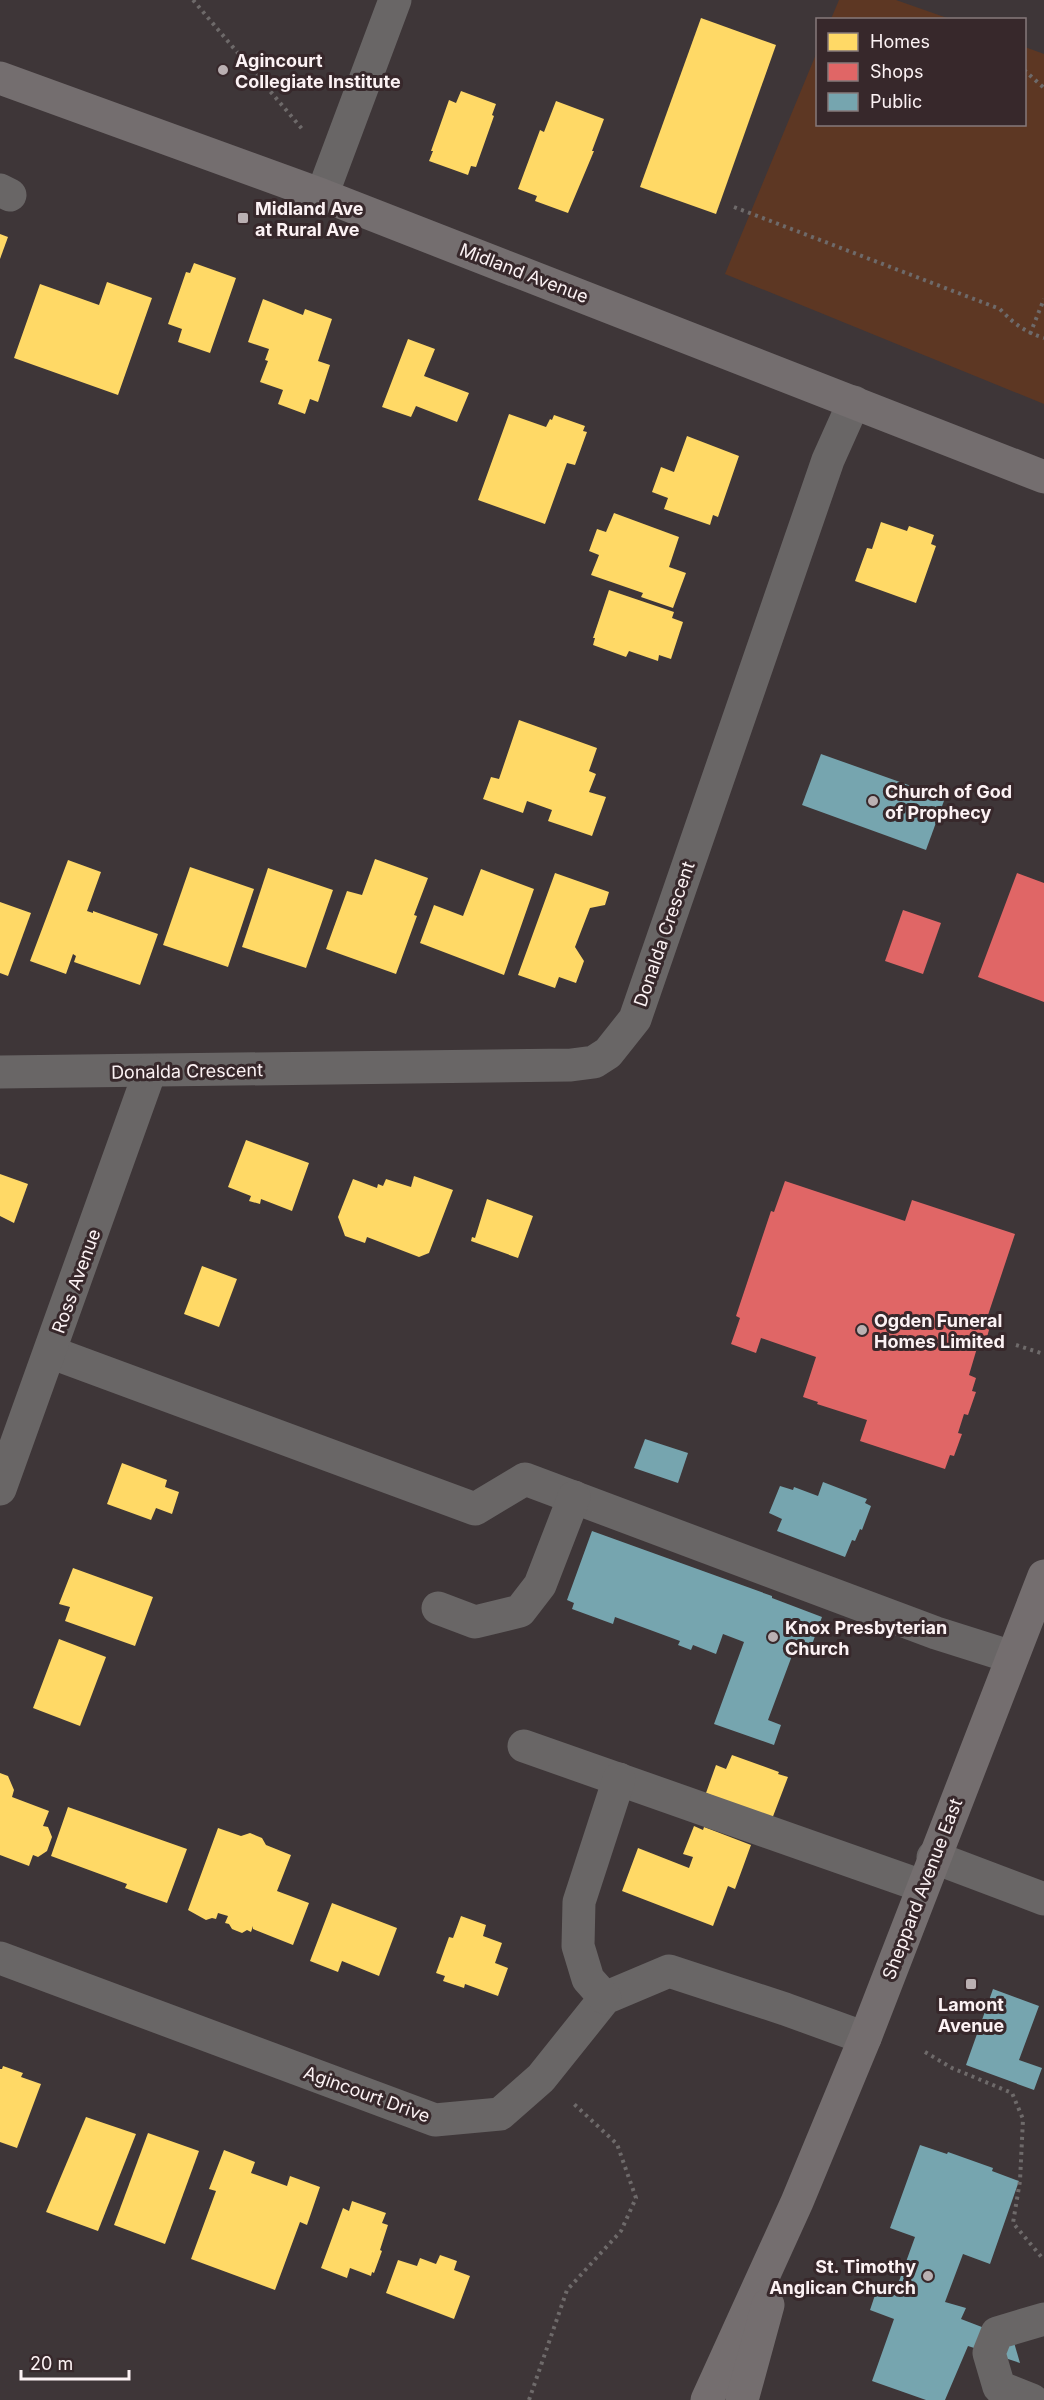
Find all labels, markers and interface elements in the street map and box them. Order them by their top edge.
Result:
legend [816,18,1026,126]
text: Homes [870,31,930,52]
place label: Agincourt Collegiate Institute [235,50,401,92]
text: Shops [870,61,924,82]
marker: Agincourt Collegiate Institute [216,63,230,77]
text: Public [870,91,922,112]
place label: Midland Ave at Rural Ave [255,198,364,240]
marker: Midland Ave at Rural Ave [236,211,250,225]
street label: Midland Avenue [457,239,591,307]
place label: Church of God of Prophecy [885,781,1012,823]
marker: Church of God of Prophecy [866,794,880,808]
street label: Donalda Crescent [629,859,699,1009]
street label: Donalda Crescent [111,1059,263,1083]
street label: Ross Avenue [47,1226,105,1336]
place label: Ogden Funeral Homes Limited [874,1310,1005,1352]
marker: Ogden Funeral Homes Limited [855,1323,869,1337]
place label: Knox Presbyterian Church [785,1617,947,1659]
marker: Knox Presbyterian Church [766,1630,780,1644]
street label: Sheppard Avenue East [878,1795,966,1982]
marker: Lamont Avenue [964,1977,978,1991]
place label: Lamont Avenue [938,1994,1005,2036]
street label: Agincourt Drive [301,2061,433,2127]
place label: St. Timothy Anglican Church [769,2256,916,2298]
marker: St. Timothy Anglican Church [921,2269,935,2283]
scale bar [21,2343,129,2381]
text: 20 m [30,2353,73,2374]

